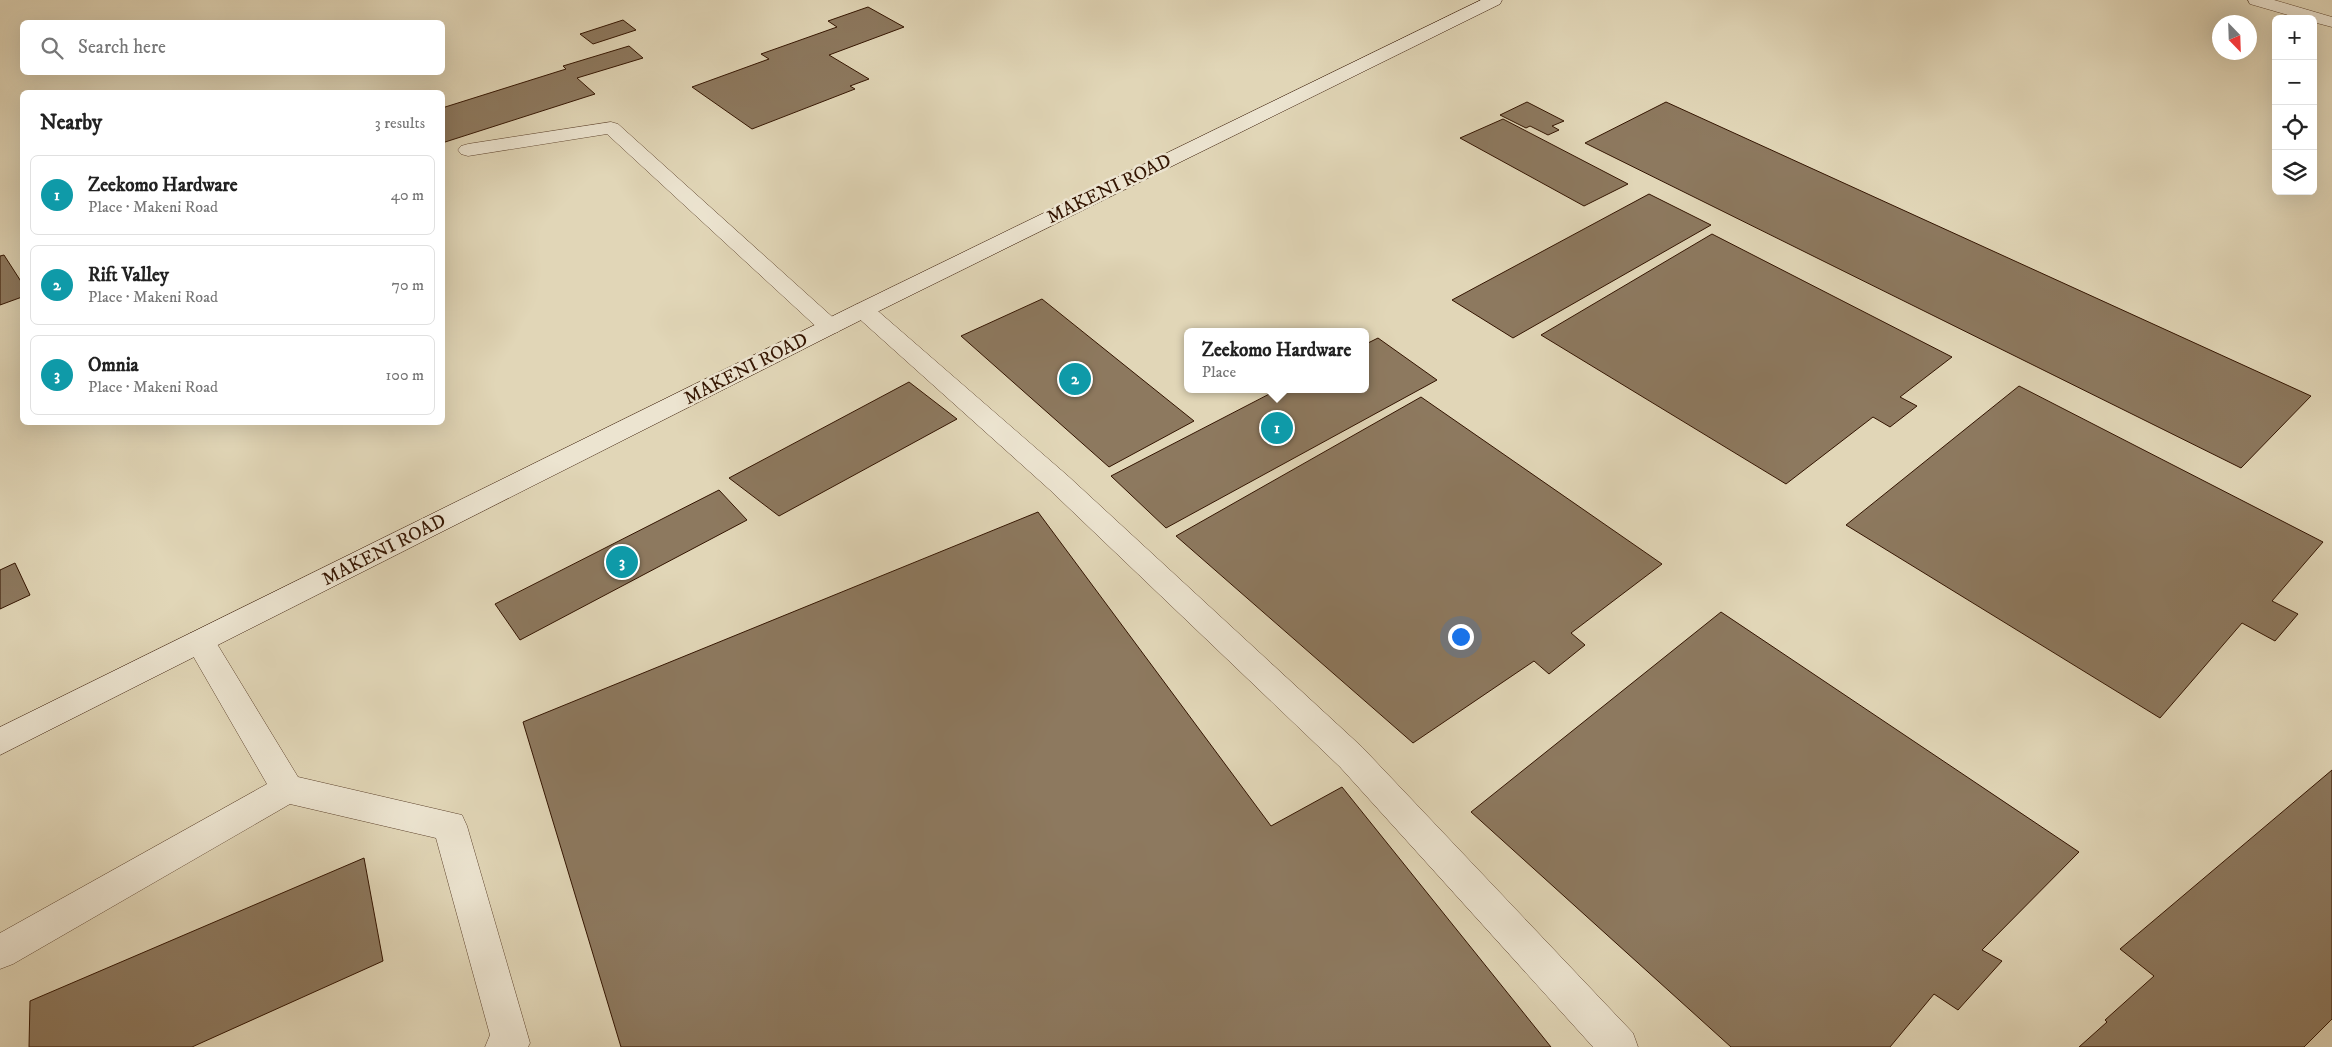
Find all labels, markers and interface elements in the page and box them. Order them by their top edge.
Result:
north arrow [2212,15,2257,60]
map controls [2272,15,2317,195]
button: + [2272,15,2317,60]
search box [20,20,445,75]
icon: search [38,34,66,62]
text: Search here [78,36,166,59]
button: − [2272,60,2317,105]
button: locate [2272,105,2317,150]
text: Nearby [40,110,102,136]
text: 3 results [375,113,425,133]
street label: MAKENI ROAD [1043,149,1175,229]
button: layers [2272,150,2317,195]
text: Zeekomo Hardware [88,174,238,197]
text: 1 [54,185,60,205]
text: 40 m [391,185,424,205]
text: Place · Makeni Road [88,197,218,217]
text: Rift Valley [88,264,169,287]
text: 2 [53,275,61,295]
text: 70 m [392,275,424,295]
text: Place · Makeni Road [88,287,218,307]
street label: MAKENI ROAD [680,328,812,410]
popup [1184,328,1369,393]
text: Zeekomo Hardware [1202,339,1351,362]
text: Omnia [88,354,139,377]
pin: 2 [1059,360,1091,398]
text: Place [1202,362,1236,382]
text: 3 [54,365,60,385]
text: 100 m [386,365,424,385]
text: Place · Makeni Road [88,377,218,397]
pin: 1 [1261,409,1293,447]
street label: MAKENI ROAD [318,509,450,591]
pin: 3 [606,543,638,581]
your location [1448,624,1474,650]

